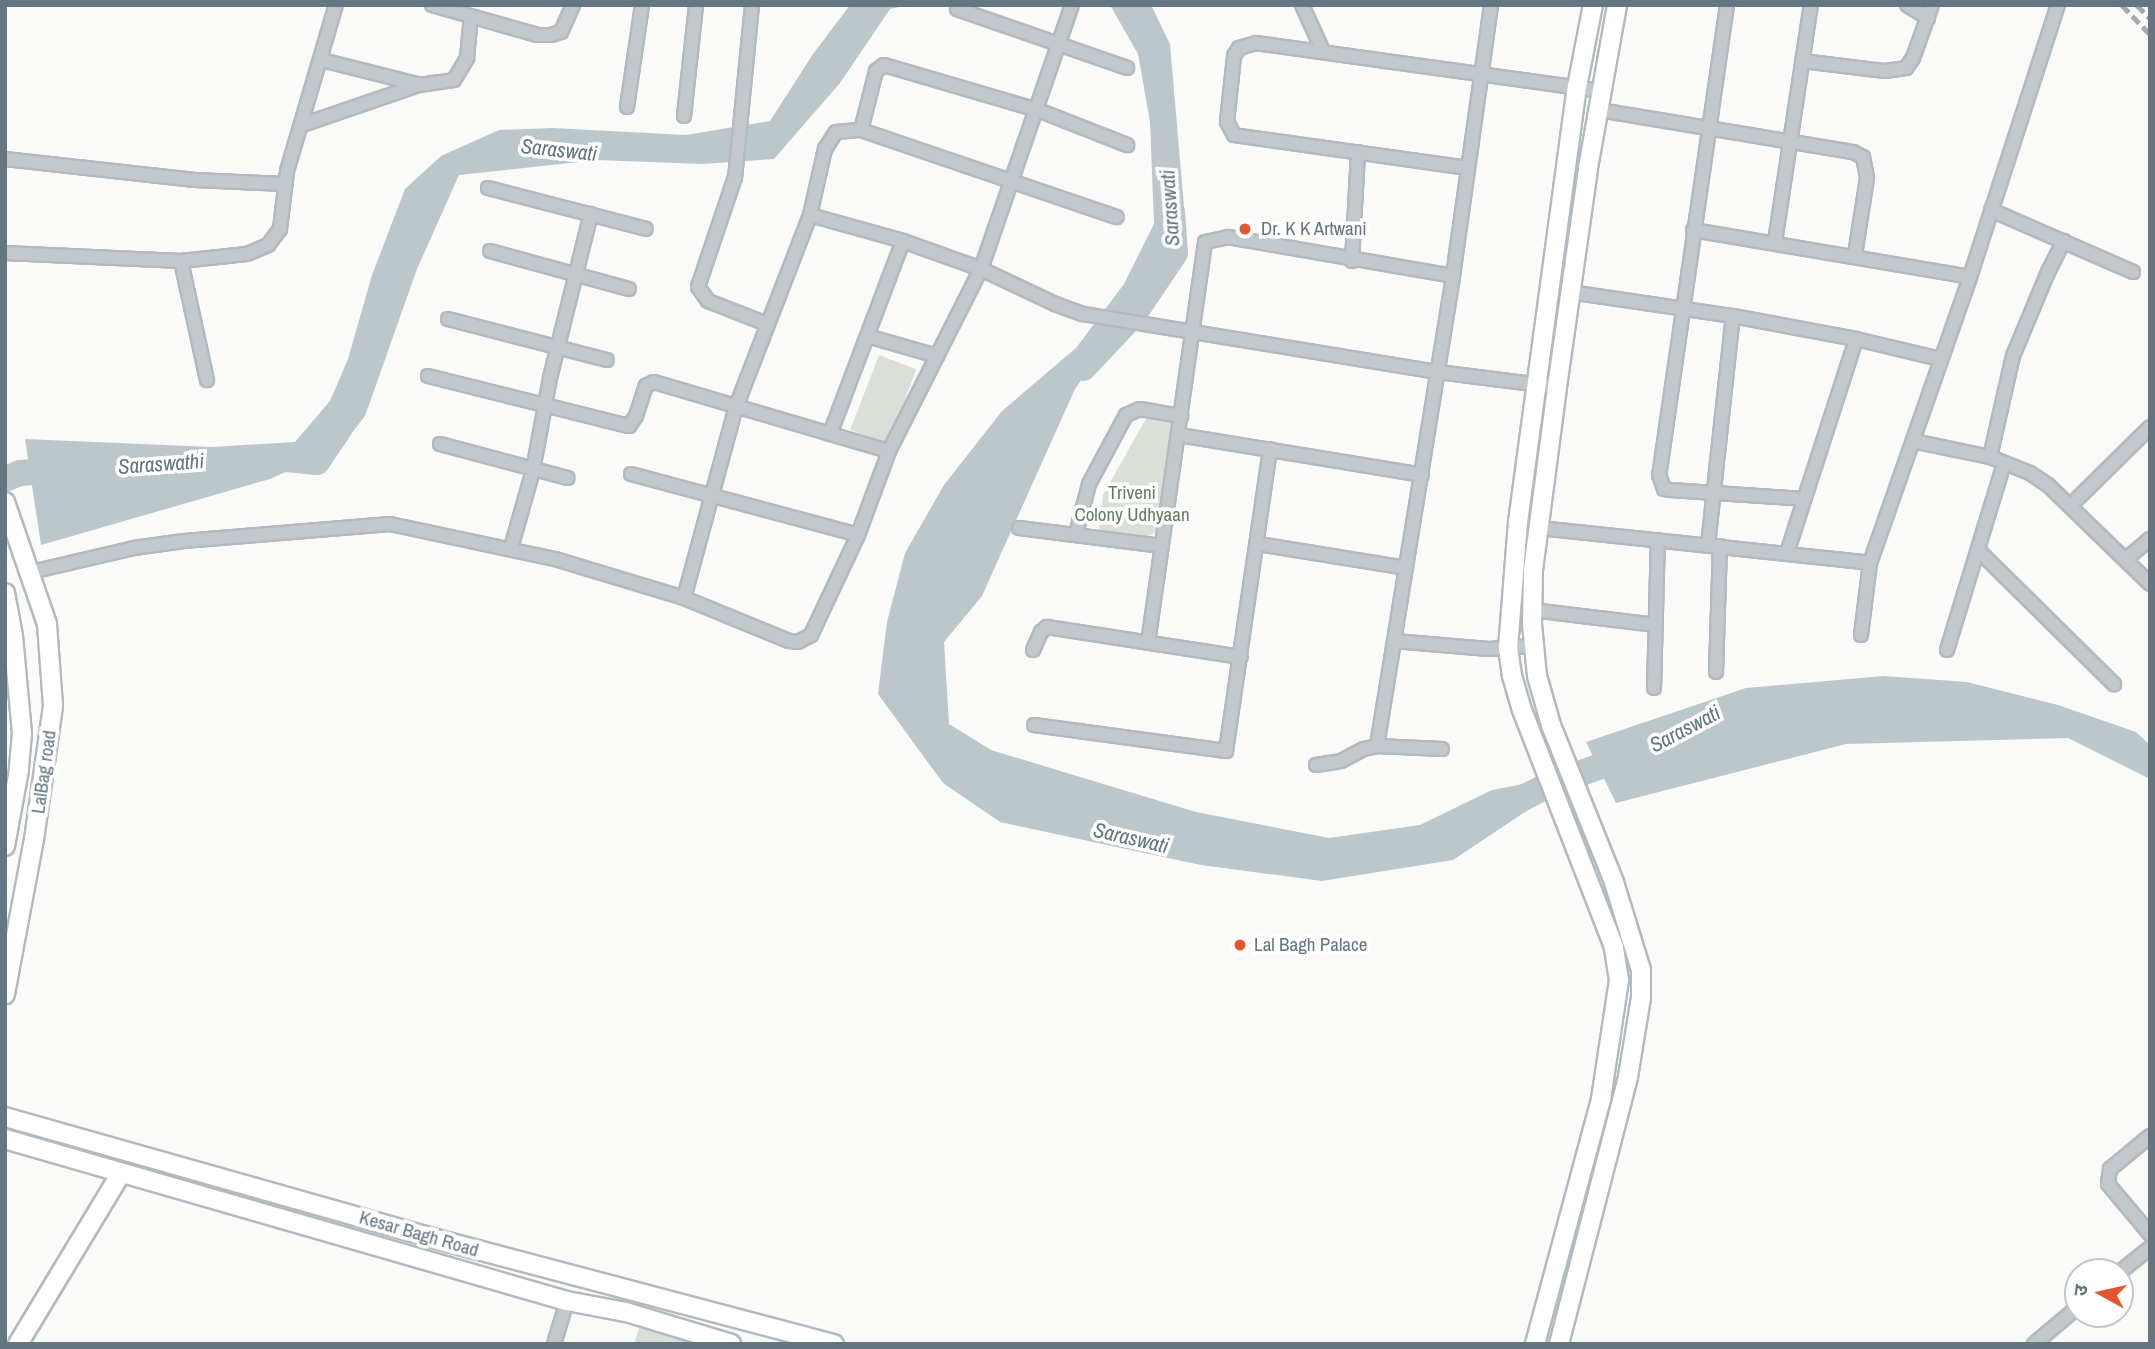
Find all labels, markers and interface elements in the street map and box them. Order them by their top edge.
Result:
water label: Saraswati [520,133,598,167]
water label: Saraswati [1155,169,1185,247]
place label: Dr. K K Artwani [1261,218,1368,240]
marker: Dr. K K Artwani [1235,219,1255,239]
water label: Saraswathi [117,448,205,480]
park label: Triveni Colony Udhyaan [1074,482,1190,526]
water label: Saraswati [1645,700,1725,758]
street label: LalBag road [27,729,61,815]
water label: Saraswati [1091,817,1171,859]
place label: Lal Bagh Palace [1254,934,1367,956]
marker: Lal Bagh Palace [1232,937,1248,953]
street label: Kesar Bagh Road [357,1206,481,1262]
north arrow [2064,1258,2134,1328]
text: उ [2067,1283,2094,1298]

